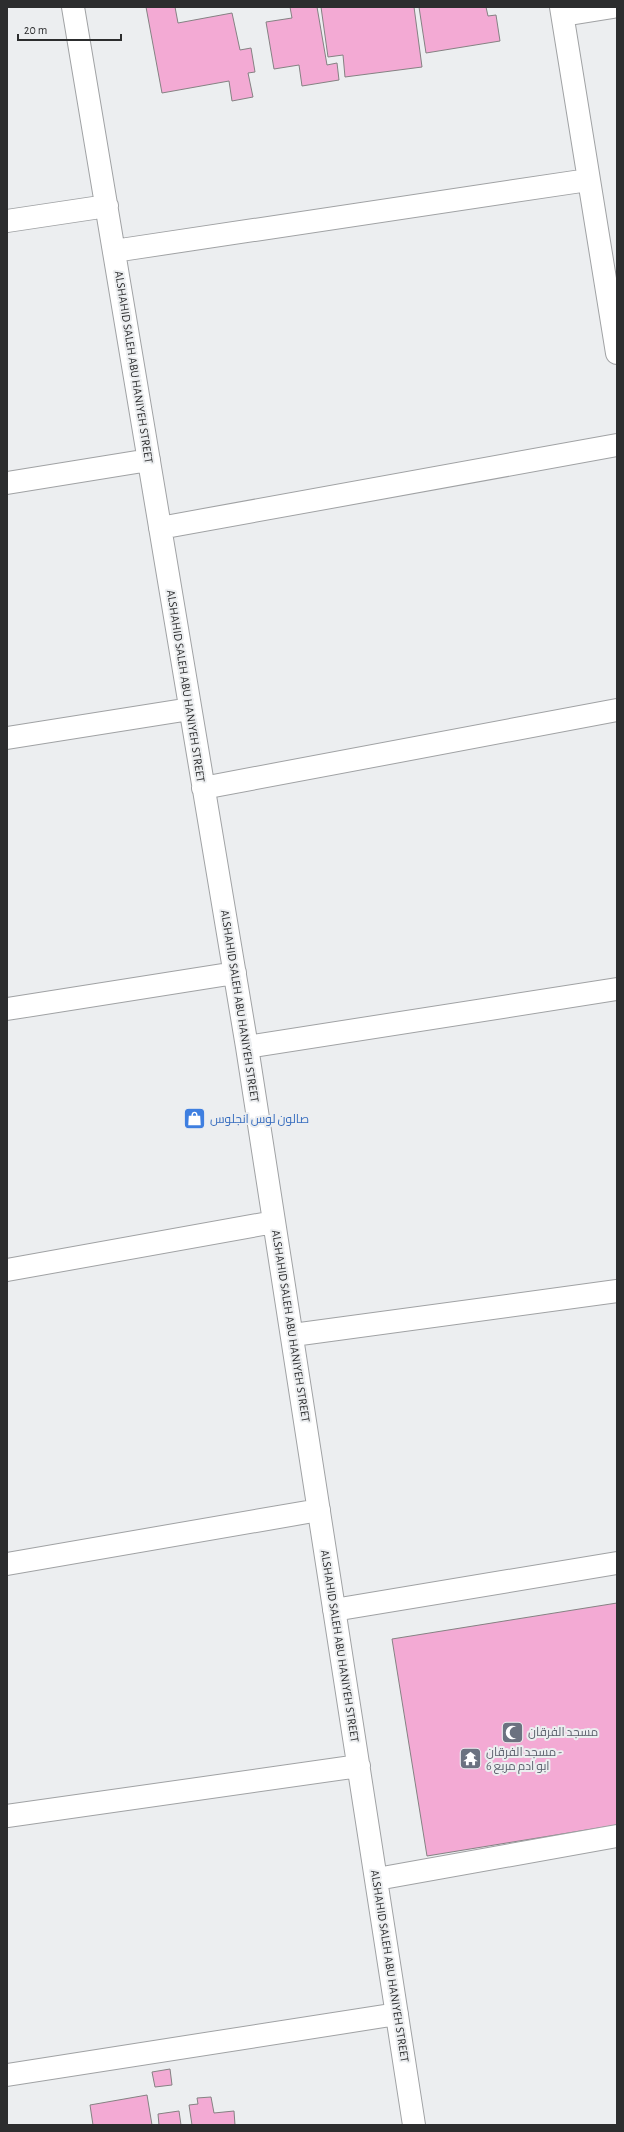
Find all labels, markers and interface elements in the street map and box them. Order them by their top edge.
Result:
scale bar [18,16,121,42]
text: 20 m [24,24,47,36]
street label: ALSHAHID SALEH ABU HANIYEH STREET [113,270,155,464]
street label: ALSHAHID SALEH ABU HANIYEH STREET [165,589,207,783]
street label: ALSHAHID SALEH ABU HANIYEH STREET [219,909,261,1103]
shop icon: صالون لوس انجلوس [181,1106,207,1132]
place label: صالون لوس انجلوس [210,1113,309,1126]
street label: ALSHAHID SALEH ABU HANIYEH STREET [270,1229,312,1423]
street label: ALSHAHID SALEH ABU HANIYEH STREET [319,1549,361,1743]
mosque icon: مسجد الفرقان [499,1719,525,1745]
place label: مسجد الفرقان [528,1726,598,1739]
temple icon: مسجد الفرقان - ابو ادم مربع 6 [457,1746,483,1772]
place label: مسجد الفرقان - ابو ادم مربع 6 [486,1746,562,1774]
street label: ALSHAHID SALEH ABU HANIYEH STREET [369,1869,411,2063]

